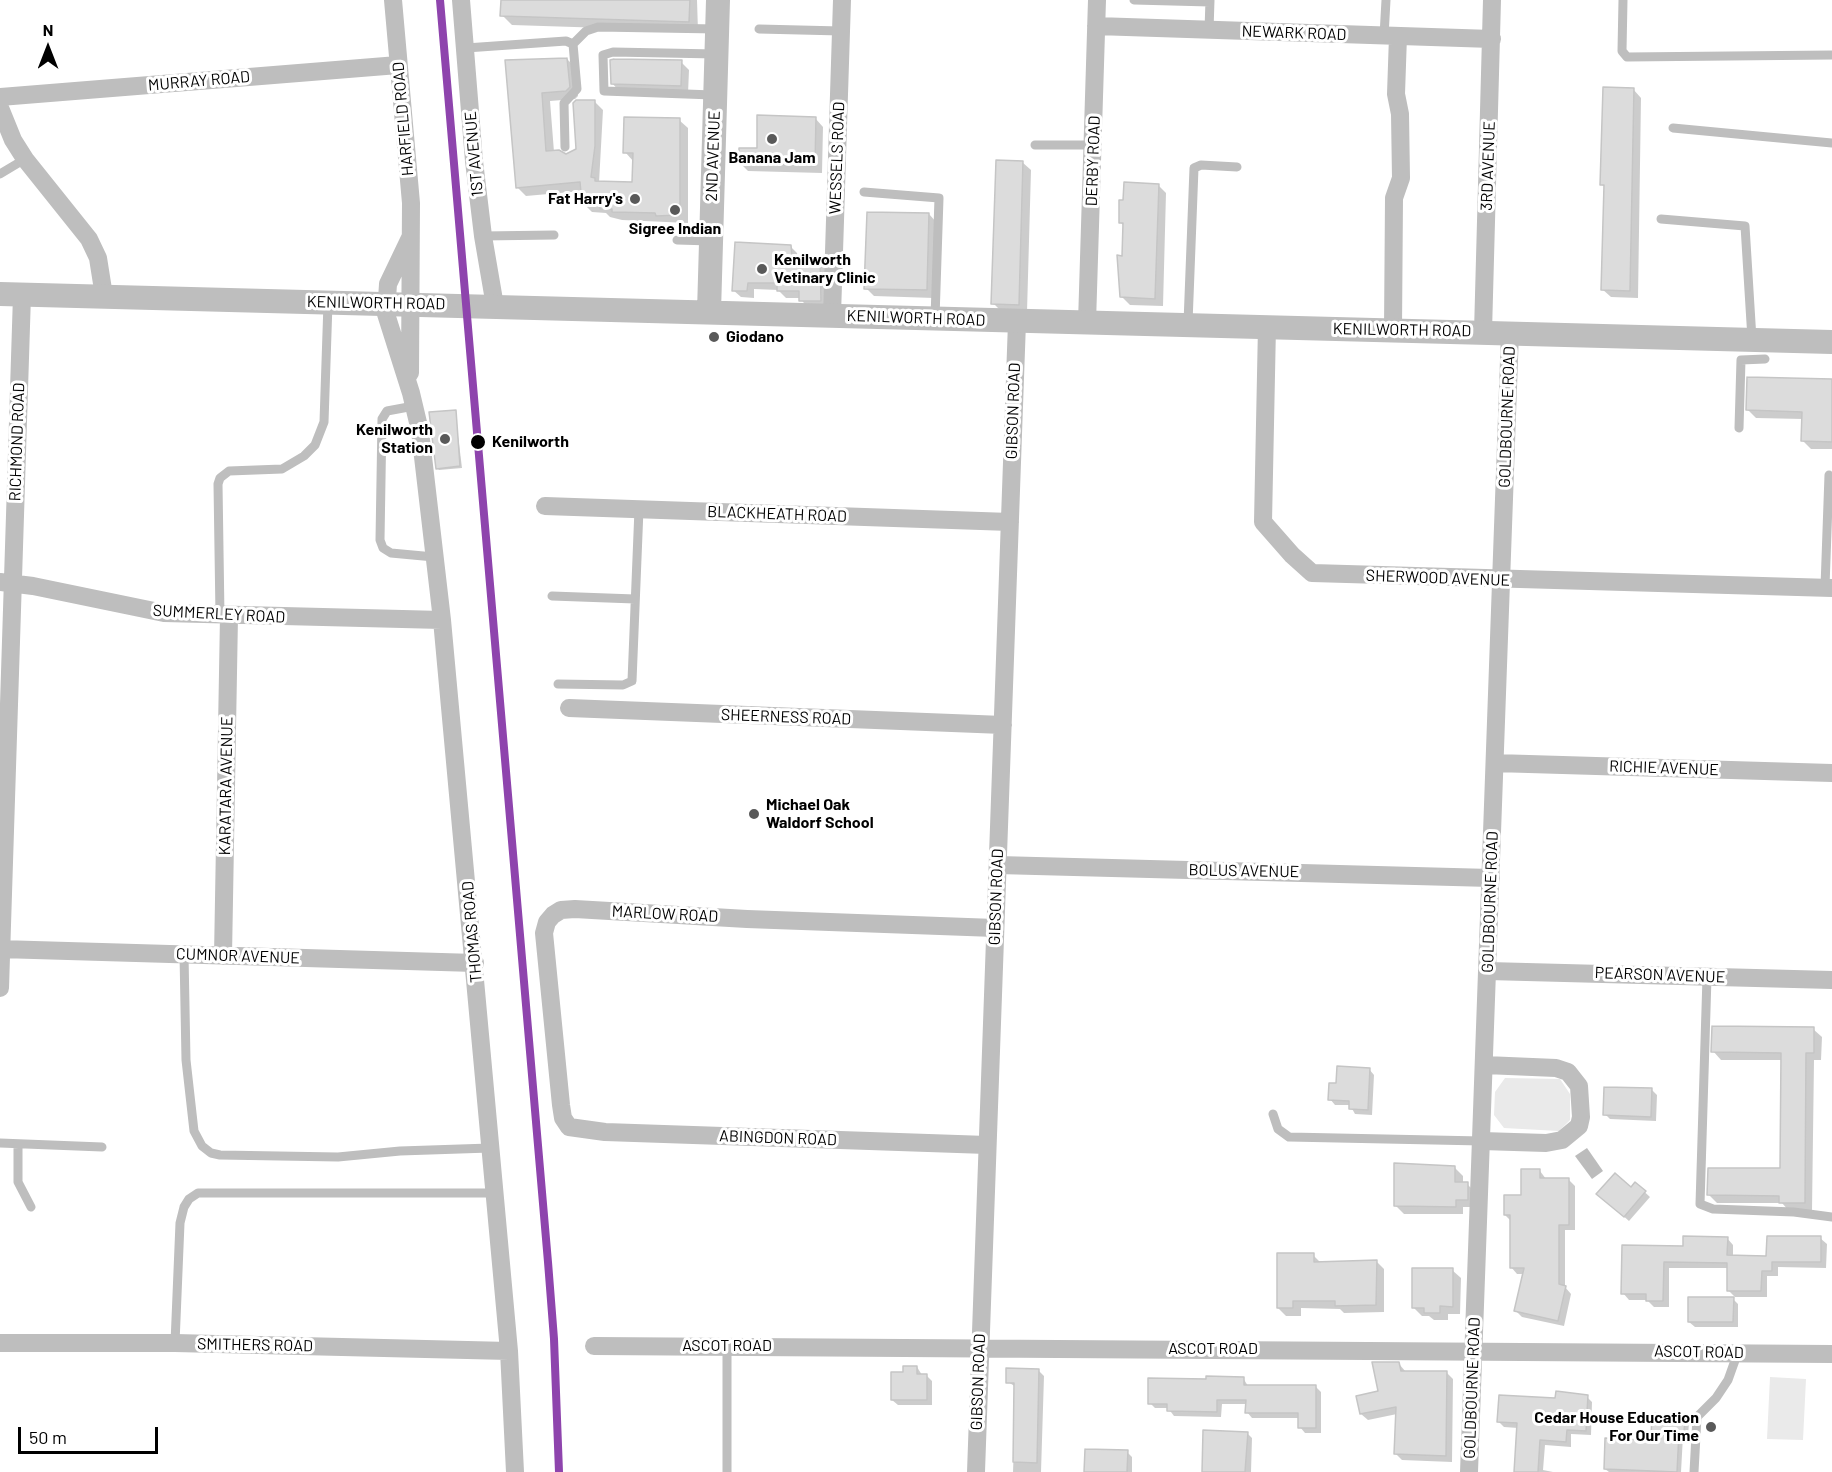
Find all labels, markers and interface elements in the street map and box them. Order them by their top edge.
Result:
north arrow [18,18,78,78]
text: N [43,20,53,39]
street label: NEWARK ROAD [1241,22,1347,44]
street label: HARFIELD ROAD [388,61,418,177]
street label: MURRAY ROAD [147,67,251,95]
street label: WESSELS ROAD [825,101,849,215]
street label: 2ND AVENUE [702,110,724,202]
street label: 1ST AVENUE [461,111,487,197]
street label: DERBY ROAD [1082,115,1104,207]
street label: 3RD AVENUE [1477,121,1499,211]
marker: Banana Jam [765,132,779,146]
place label: Banana Jam [728,148,816,168]
place label: Fat Harry's [548,189,623,209]
marker: Fat Harry's [628,192,642,206]
marker: Sigree Indian [668,203,682,217]
place label: Sigree Indian [629,219,721,239]
place label: Kenilworth Vetinary Clinic [774,250,876,288]
marker: Kenilworth Vetinary Clinic [755,262,769,276]
street label: KENILWORTH ROAD [307,292,445,314]
street label: KENILWORTH ROAD [846,306,986,330]
street label: KENILWORTH ROAD [1333,319,1471,341]
place label: Giodano [726,327,784,347]
marker: Giodano [707,330,721,344]
street label: GOLDBOURNE ROAD [1495,346,1519,488]
street label: GIBSON ROAD [1002,362,1024,460]
street label: RICHMOND ROAD [5,382,29,502]
place label: Kenilworth Station [356,420,433,458]
marker: Kenilworth Station [438,432,452,446]
place label: Kenilworth [492,432,569,452]
marker: Kenilworth [469,433,487,451]
street label: BLACKHEATH ROAD [707,502,847,526]
street label: SHERWOOD AVENUE [1365,566,1511,590]
street label: SUMMERLEY ROAD [152,601,286,627]
street label: SHEERNESS ROAD [720,705,852,729]
street label: KARATARA AVENUE [215,716,237,856]
street label: RICHIE AVENUE [1609,756,1719,780]
place label: Michael Oak Waldorf School [766,795,874,833]
marker: Michael Oak Waldorf School [747,807,761,821]
street label: GOLDBOURNE ROAD [1478,831,1502,973]
street label: GIBSON ROAD [985,848,1007,946]
street label: BOLUS AVENUE [1189,860,1299,882]
street label: THOMAS ROAD [458,880,486,984]
street label: MARLOW ROAD [611,902,719,926]
street label: CUMNOR AVENUE [176,944,300,968]
street label: PEARSON AVENUE [1594,963,1726,987]
street label: ABINGDON ROAD [719,1126,837,1150]
street label: GOLDBOURNE ROAD [1460,1317,1484,1459]
street label: GIBSON ROAD [967,1333,989,1431]
street label: SMITHERS ROAD [197,1334,313,1356]
street label: ASCOT ROAD [682,1336,772,1356]
street label: ASCOT ROAD [1168,1339,1258,1359]
street label: ASCOT ROAD [1654,1342,1744,1362]
place label: Cedar House Education For Our Time [1534,1408,1699,1446]
scale bar [21,1415,160,1453]
marker: Cedar House Education For Our Time [1704,1420,1718,1434]
text: 50 m [29,1426,67,1448]

